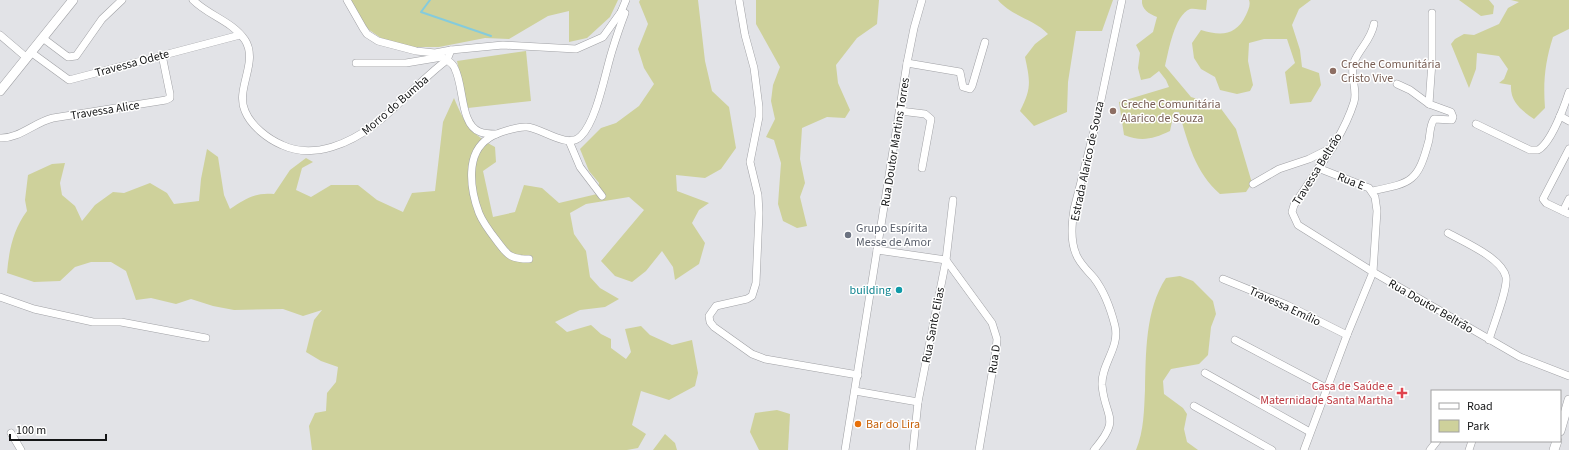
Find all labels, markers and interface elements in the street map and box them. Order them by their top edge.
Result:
street label: Travessa Odete [93,45,171,82]
place label: Creche Comunitária Cristo Vive [1341,56,1441,87]
marker: Creche Comunitária Cristo Vive [1328,66,1338,76]
street label: Morro do Bumba [358,71,433,139]
street label: Rua Doutor Martins Torres [877,76,914,208]
place label: Creche Comunitária Alarico de Souza [1121,96,1221,127]
street label: Travessa Alice [69,97,141,124]
street label: Estrada Alarico de Souza [1066,99,1109,223]
marker: Creche Comunitária Alarico de Souza [1108,106,1118,116]
street label: Travessa Beltrão [1288,130,1346,209]
street label: Rua E [1335,168,1367,195]
place label: Grupo Espírita Messe de Amor [856,220,932,251]
marker: Grupo Espírita Messe de Amor [843,230,853,240]
street label: Rua Doutor Beltrão [1385,275,1476,338]
place label: building [850,282,891,299]
street label: Travessa Emílio [1246,282,1324,331]
marker: building [894,285,904,295]
street label: Rua Santo Elias [918,286,949,365]
street label: Rua D [984,343,1005,375]
place label: Casa de Saúde e Maternidade Santa Martha [1260,378,1393,409]
marker: Casa de Saúde e Maternidade Santa Martha [1396,387,1408,399]
legend [1431,390,1561,442]
text: Road [1467,398,1493,415]
scale bar [10,416,106,442]
place label: Bar do Lira [866,416,920,433]
text: Park [1467,418,1489,435]
marker: Bar do Lira [853,419,863,429]
text: 100 m [16,422,46,439]

